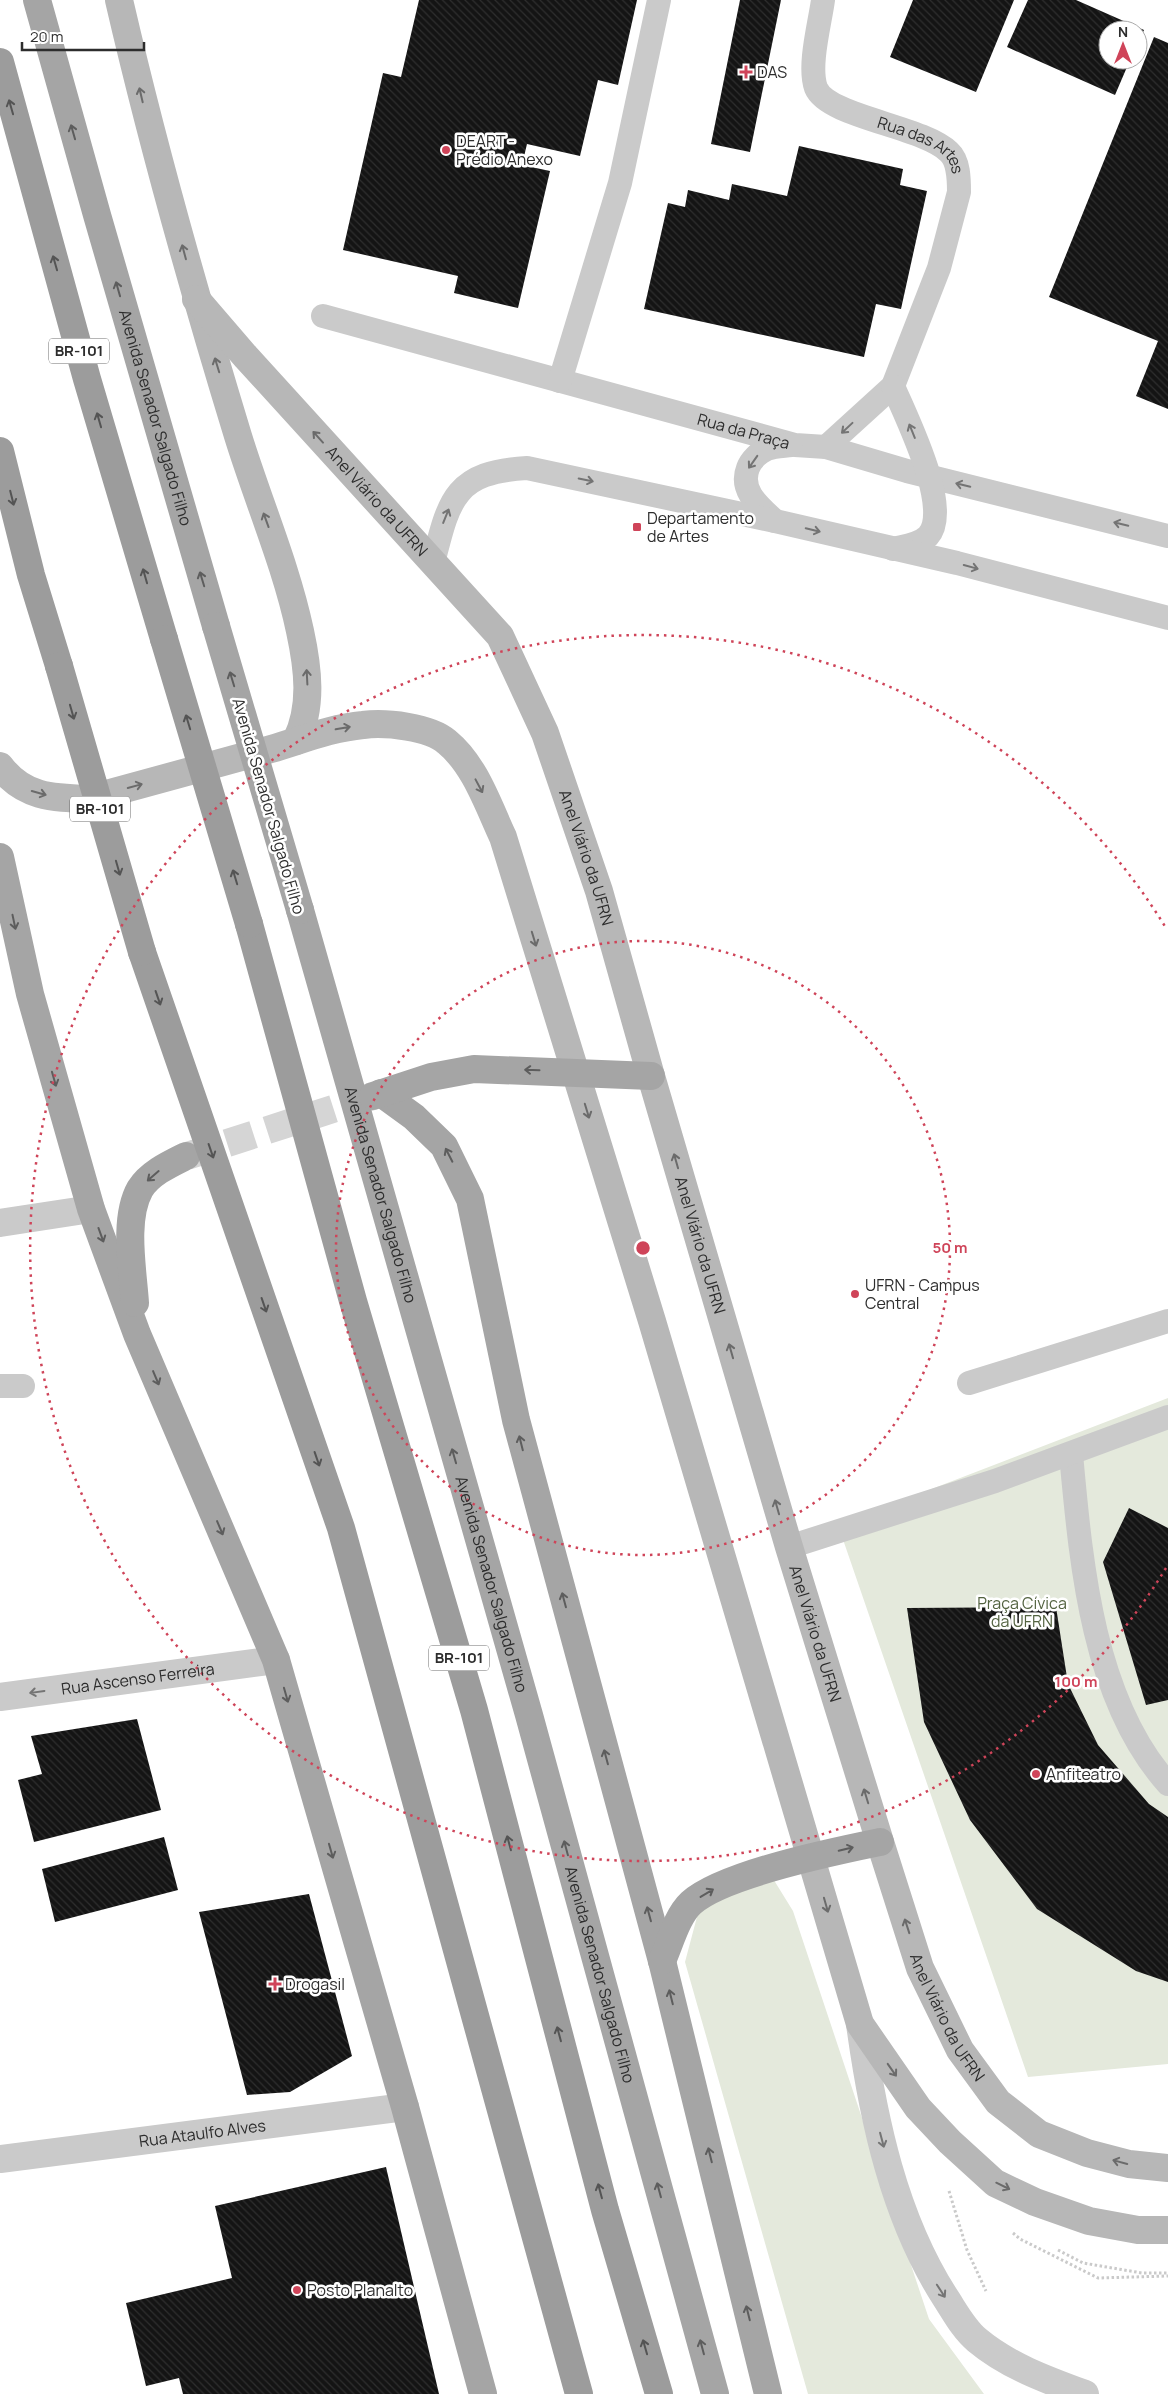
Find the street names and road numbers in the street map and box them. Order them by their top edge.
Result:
street label: Rua das Artes [875,111,969,176]
street label: Avenida Senador Salgado Filho [114,307,197,528]
road number: BR-101 [49,338,109,364]
street label: Rua da Praça [695,408,792,454]
street label: Anel Viário da UFRN [321,441,433,561]
street label: Avenida Senador Salgado Filho [228,695,310,917]
street label: Anel Viário da UFRN [554,786,619,928]
road number: BR-101 [70,796,130,822]
street label: Avenida Senador Salgado Filho [340,1084,422,1306]
street label: Anel Viário da UFRN [670,1174,731,1316]
street label: Avenida Senador Salgado Filho [451,1473,533,1695]
street label: Anel Viário da UFRN [784,1562,847,1704]
road number: BR-101 [429,1646,489,1670]
street label: Rua Ascenso Ferreira [60,1657,216,1700]
street label: Avenida Senador Salgado Filho [560,1863,640,2086]
street label: Anel Viário da UFRN [905,1951,990,2086]
street label: Rua Ataulfo Alves [138,2114,267,2152]

